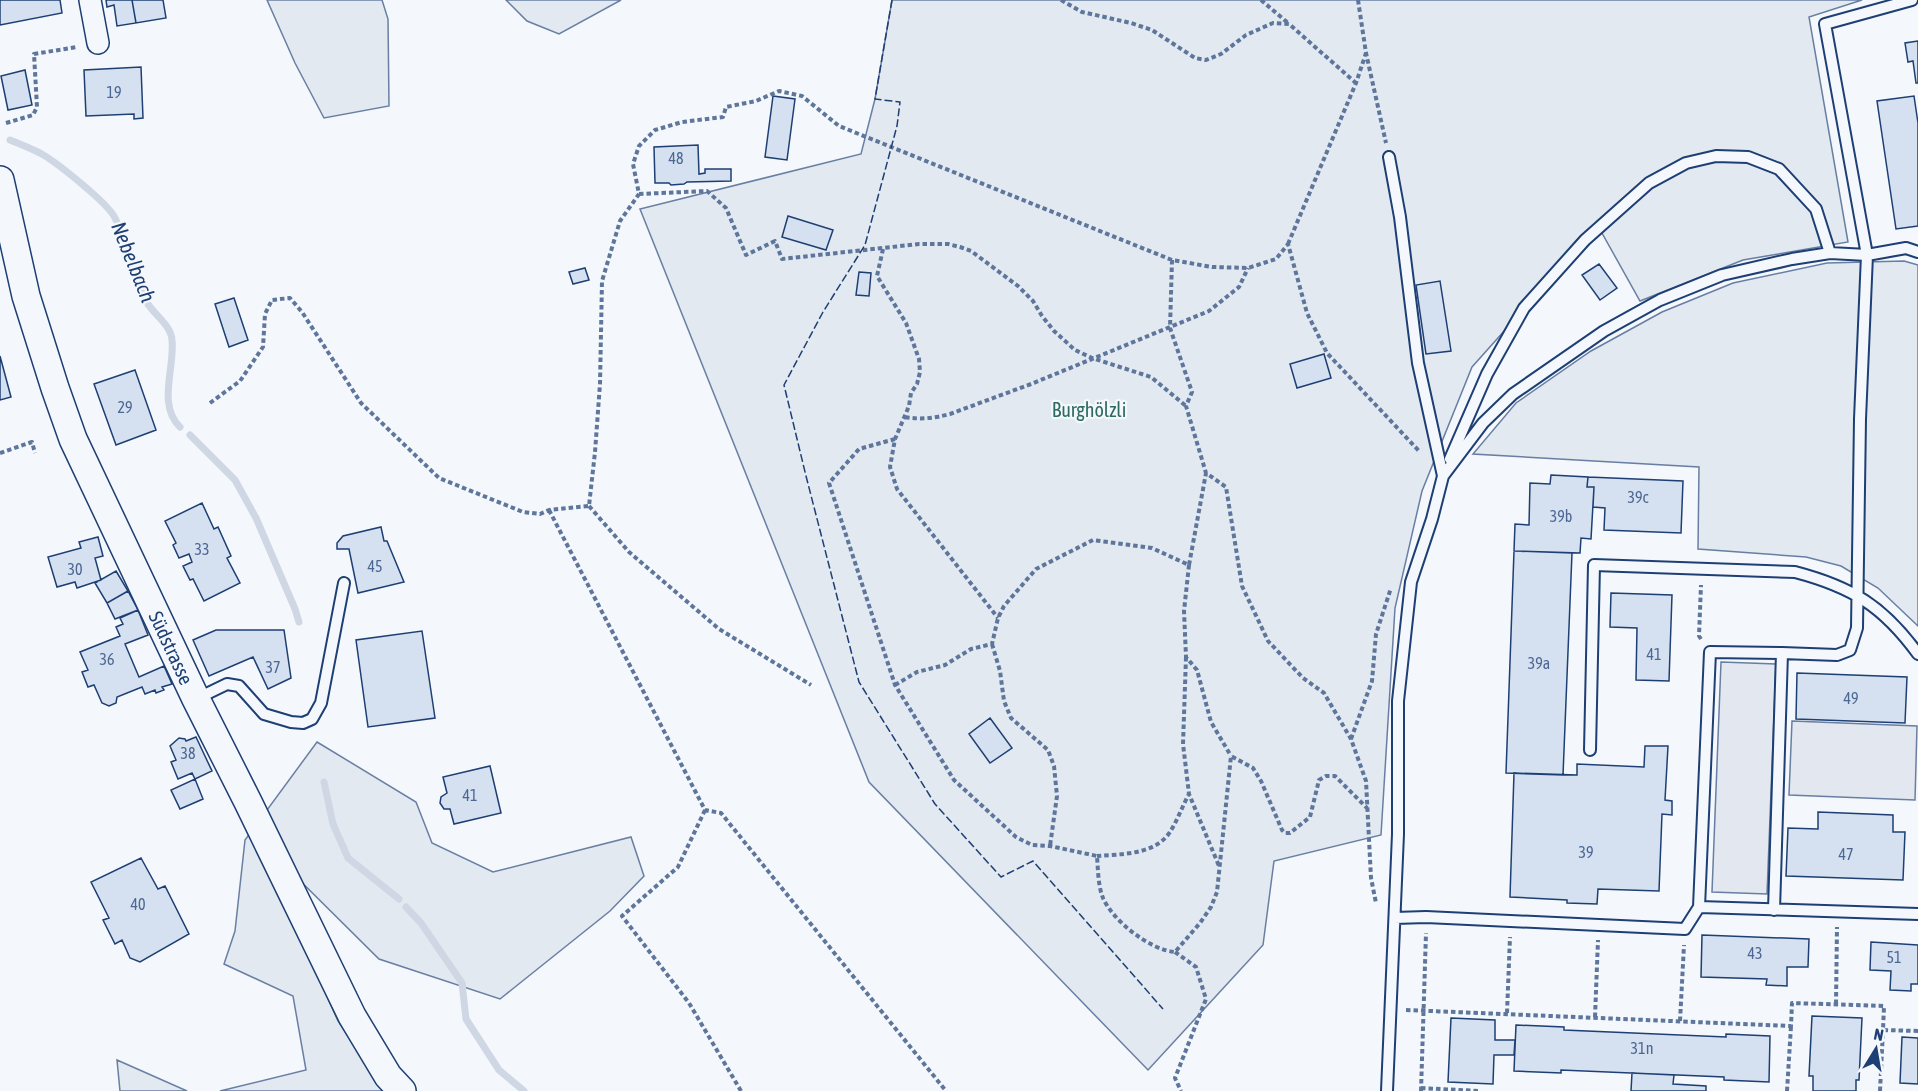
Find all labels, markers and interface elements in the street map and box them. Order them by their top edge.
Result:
house number: 19 [106,83,122,101]
house number: 48 [668,149,684,167]
water label: Nebelbach [107,218,161,305]
house number: 29 [117,398,133,416]
park label: Burghölzli [1052,398,1126,421]
house number: 39c [1628,488,1649,506]
house number: 39b [1550,507,1572,525]
house number: 33 [194,540,210,558]
house number: 45 [367,557,383,575]
house number: 30 [67,560,83,578]
street label: Südstrasse [144,607,198,688]
house number: 41 [1646,645,1662,663]
house number: 36 [99,650,115,668]
house number: 39a [1528,654,1550,672]
house number: 37 [265,658,281,676]
house number: 49 [1843,689,1859,707]
house number: 38 [180,744,196,762]
house number: 41 [462,786,478,804]
house number: 39 [1578,843,1594,861]
house number: 47 [1838,845,1854,863]
house number: 40 [130,895,146,913]
house number: 43 [1747,944,1763,962]
house number: 51 [1886,948,1902,966]
north arrow [1846,1019,1906,1079]
text: N [1873,1025,1885,1044]
house number: 31n [1631,1039,1653,1057]

